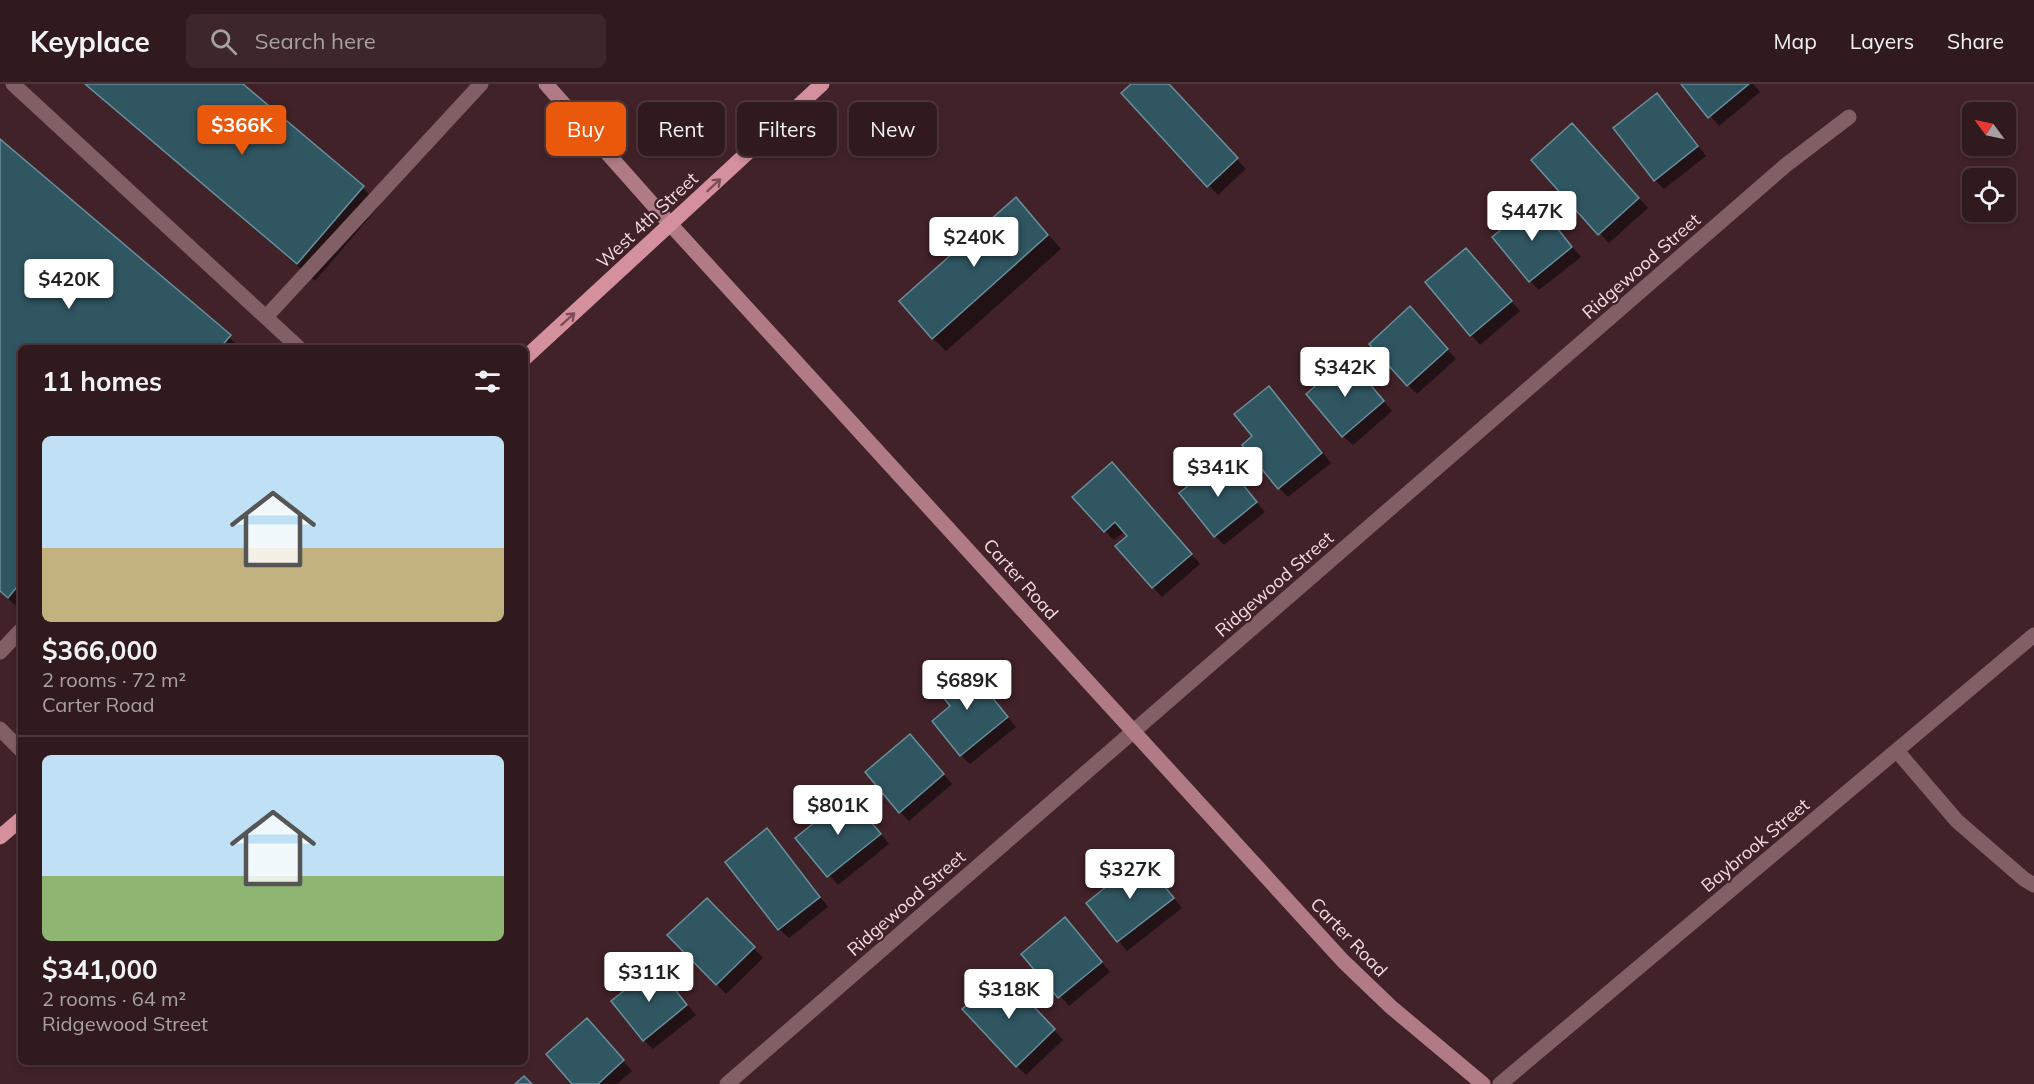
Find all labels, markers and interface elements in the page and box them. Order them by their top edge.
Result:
search box [186,14,606,68]
text: Keyplace [30,24,150,59]
icon: search [207,25,240,58]
text: Search here [255,27,376,55]
text: Map [1774,28,1817,54]
text: Layers [1850,28,1914,54]
text: Share [1947,28,2004,54]
chip: Buy [546,102,626,156]
chip: Rent [638,102,725,156]
chip: Filters [737,102,837,156]
chip: New [849,102,937,156]
north arrow [1962,102,2016,156]
map controls [1962,102,2016,222]
pin: $366K [200,105,284,156]
text: $366K [211,112,273,137]
street label: West 4th Street [591,167,703,273]
button: locate [1962,168,2016,222]
one-way arrow [706,178,721,192]
pin: $447K [1490,191,1574,242]
text: $447K [1501,198,1563,223]
street label: Ridgewood Street [1577,208,1705,324]
pin: $240K [932,217,1016,268]
text: $240K [943,224,1005,249]
pin: $420K [27,259,111,310]
text: $420K [38,266,100,291]
one-way arrow [560,312,575,326]
pin: $342K [1303,347,1387,398]
text: $342K [1314,354,1376,379]
text: 11 homes [42,365,162,398]
icon: filters [471,365,504,398]
pin: $341K [1176,447,1260,498]
text: $341K [1187,454,1249,479]
icon: home [219,475,327,583]
street label: Ridgewood Street [1210,526,1338,642]
street label: Carter Road [979,534,1063,624]
text: $366,000 [42,634,158,667]
pin: $689K [925,660,1009,711]
text: 2 rooms · 72 m² [42,667,186,692]
text: $689K [936,667,998,692]
text: Carter Road [42,692,154,717]
pin: $801K [796,785,880,836]
text: $801K [807,792,869,817]
street label: Baybrook Street [1696,793,1814,897]
icon: home [219,794,327,902]
street label: Ridgewood Street [842,845,970,961]
pin: $327K [1088,849,1172,900]
text: $327K [1099,856,1161,881]
street label: Carter Road [1306,893,1392,981]
pin: $311K [607,952,691,1003]
text: $341,000 [42,953,158,986]
text: $311K [618,959,680,984]
pin: $318K [967,969,1051,1020]
text: $318K [978,976,1040,1001]
text: 2 rooms · 64 m² [42,986,186,1011]
text: Ridgewood Street [42,1011,208,1036]

